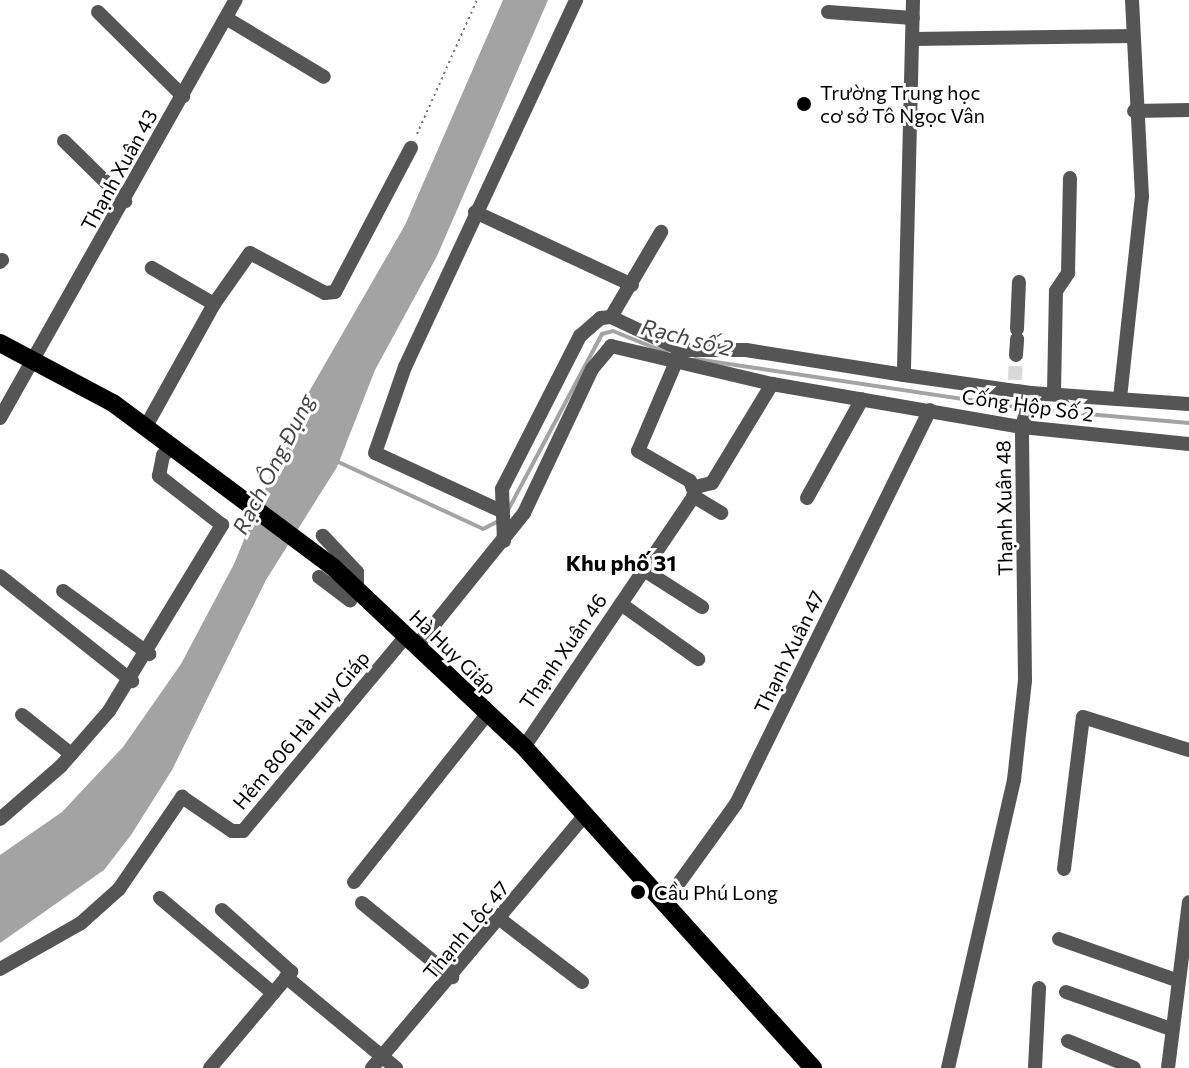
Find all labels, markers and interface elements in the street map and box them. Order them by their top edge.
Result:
place label: Trường Trung học cơ sở Tô Ngọc Vân [820,80,985,127]
marker: Trường Trung học cơ sở Tô Ngọc Vân [795,95,813,113]
street label: Thạnh Xuân 43 [76,105,162,235]
water label: Rạch số 2 [639,313,735,361]
street label: Cống Hộp Số 2 [960,384,1096,426]
water label: Rạch Ông Đụng [226,390,320,538]
street label: Thạnh Xuân 48 [991,440,1017,576]
district label: Khu phố 31 [566,550,676,576]
street label: Thạnh Xuân 47 [749,587,829,717]
street label: Thạnh Xuân 46 [514,589,612,713]
street label: Hà Huy Giáp [405,605,501,699]
street label: Hẻm 806 Hà Huy Giáp [228,646,374,814]
street label: Thạnh Lộc 47 [418,876,514,984]
place label: Cầu Phú Long [654,880,778,904]
marker: Cầu Phú Long [629,883,647,901]

